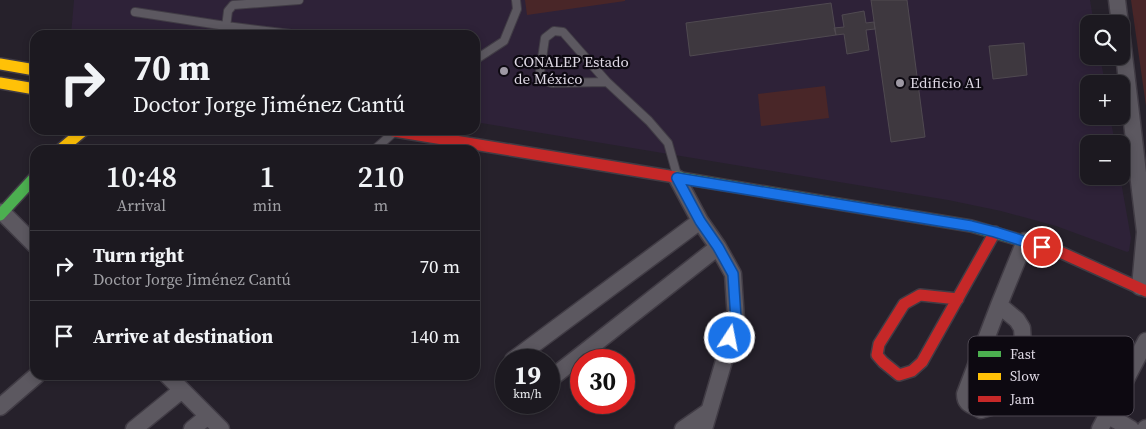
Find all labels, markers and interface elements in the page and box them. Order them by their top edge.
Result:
map controls [1080,15,1130,185]
button: search [1080,15,1130,65]
text: 70 m [133,44,210,92]
icon: right [50,50,115,115]
place label: CONALEP Estado de México [514,51,629,89]
marker: CONALEP Estado de México [498,65,510,77]
place label: Edificio A1 [910,72,982,93]
button: + [1080,75,1130,125]
marker: Edificio A1 [894,77,906,89]
text: Doctor Jorge Jiménez Cantú [133,89,405,119]
button: − [1080,135,1130,185]
text: 10:48 [106,156,177,197]
text: 1 [259,156,275,197]
text: 210 [357,156,404,197]
text: Arrival [117,194,166,216]
text: min [253,194,282,216]
text: m [374,194,388,216]
pin [1021,226,1063,268]
icon: arrive [1028,233,1056,261]
text: Turn right [93,242,184,268]
icon: right [50,252,78,280]
text: 70 m [419,253,460,279]
text: Doctor Jorge Jiménez Cantú [93,268,291,290]
position arrow [703,311,755,363]
icon: arrive [50,322,78,350]
text: Arrive at destination [93,323,273,349]
text: 140 m [410,323,460,349]
legend [968,336,1134,416]
text: Fast [1010,344,1036,364]
speed limit sign: 30 [570,349,635,414]
text: 19 [514,358,541,392]
text: Slow [1010,366,1040,386]
text: km/h [513,386,542,402]
text: Jam [1009,389,1035,409]

